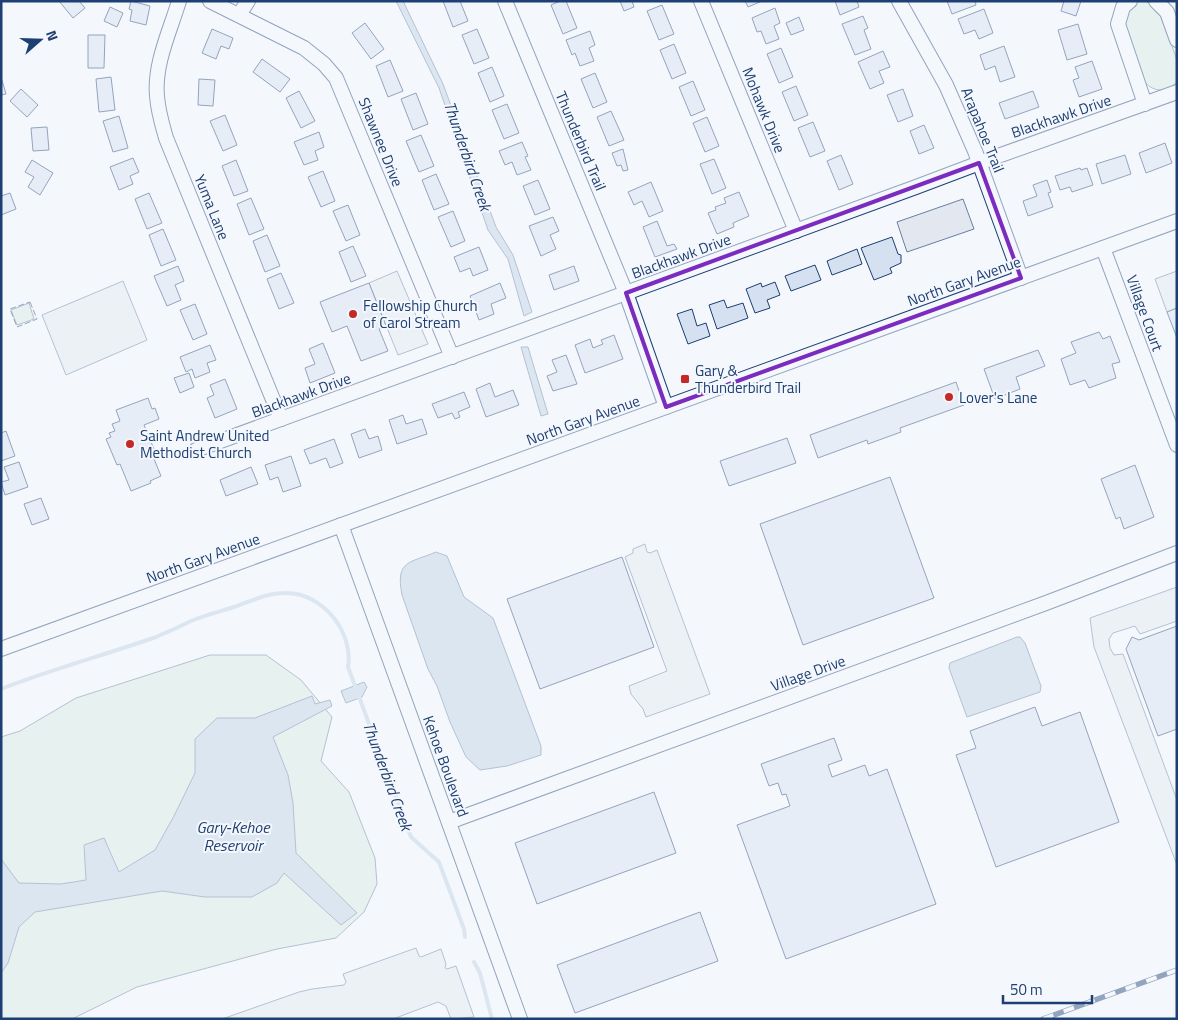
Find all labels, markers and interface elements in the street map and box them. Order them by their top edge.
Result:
north arrow [15,15,65,65]
text: N [41,27,64,44]
street label: Mohawk Drive [736,64,792,156]
street label: Arapahoe Trail [955,84,1011,176]
street label: Thunderbird Trail [550,88,612,194]
street label: Blackhawk Drive [1008,88,1114,144]
street label: Shawnee Drive [353,94,409,190]
water label: Thunderbird Creek [438,98,499,216]
street label: Yuma Lane [188,171,236,243]
street label: Blackhawk Drive [628,227,734,285]
street label: North Gary Avenue [904,250,1024,312]
street label: Village Court [1121,272,1170,355]
place label: Fellowship Church of Carol Stream [363,294,478,334]
marker: Fellowship Church of Carol Stream [347,308,359,320]
place label: Gary & Thunderbird Trail [695,359,801,399]
street label: Blackhawk Drive [248,366,354,424]
marker: Gary & Thunderbird Trail [679,373,691,385]
place label: Lover's Lane [959,386,1037,409]
street label: North Gary Avenue [523,389,643,451]
marker: Lover's Lane [943,391,955,403]
place label: Saint Andrew United Methodist Church [140,424,269,464]
marker: Saint Andrew United Methodist Church [124,438,136,450]
street label: North Gary Avenue [143,527,263,589]
street label: Village Drive [767,649,849,697]
street label: Kehoe Boulevard [417,712,475,820]
water label: Thunderbird Creek [357,718,419,836]
water label: Gary-Kehoe Reservoir [196,815,271,857]
scale bar [1003,972,1092,1004]
text: 50 m [1010,978,1043,1001]

